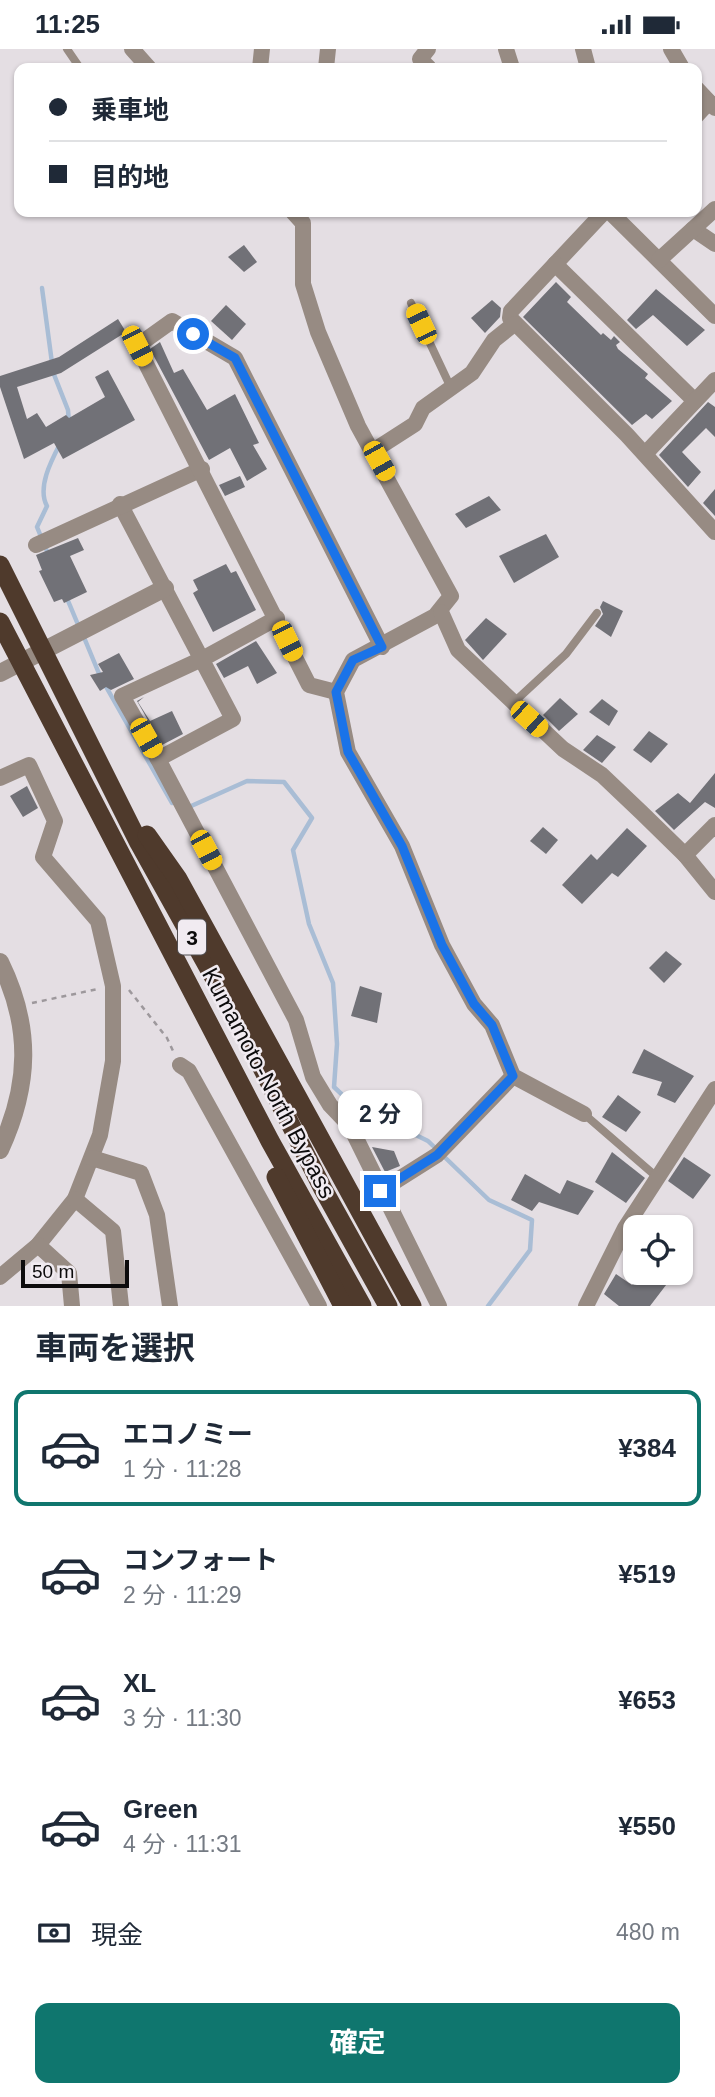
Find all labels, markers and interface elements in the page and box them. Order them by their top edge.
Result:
text: 11:25 [35,9,100,39]
text: 乗車地 [91,95,169,125]
text: 目的地 [91,162,169,192]
car [403,301,440,347]
route start [177,318,209,350]
car [119,323,156,369]
car [360,438,399,484]
car [269,618,306,664]
car [507,697,552,741]
car [127,715,166,761]
car [187,827,226,873]
road number: 3 [178,919,206,955]
street label: Kumamoto-North Bypass [197,963,341,1203]
callout: 2 分 [338,1089,422,1139]
text: 2 分 [359,1101,401,1127]
route end [364,1175,396,1207]
map controls [623,1215,693,1285]
button: locate [623,1215,693,1285]
scale bar [21,1257,130,1289]
text: 50 m [32,1261,74,1282]
text: 車両を選択 [35,1330,195,1366]
icon: car [39,1417,102,1480]
text: エコノミー [123,1419,253,1449]
text: ¥384 [618,1433,676,1463]
text: 1 分 · 11:28 [123,1456,241,1482]
icon: car [39,1543,102,1606]
text: コンフォート [123,1545,278,1575]
text: ¥519 [618,1559,676,1589]
text: 2 分 · 11:29 [123,1582,241,1608]
text: XL [123,1668,156,1698]
icon: car [39,1669,102,1732]
text: ¥653 [618,1685,676,1715]
text: 3 分 · 11:30 [123,1705,241,1731]
text: Green [123,1794,198,1824]
icon: car [39,1795,102,1858]
text: ¥550 [618,1811,676,1841]
text: 4 分 · 11:31 [123,1831,241,1857]
icon: cash [35,1914,73,1952]
text: 480 m [616,1919,680,1945]
text: 現金 [91,1920,143,1950]
button: 確定 [35,2003,680,2083]

